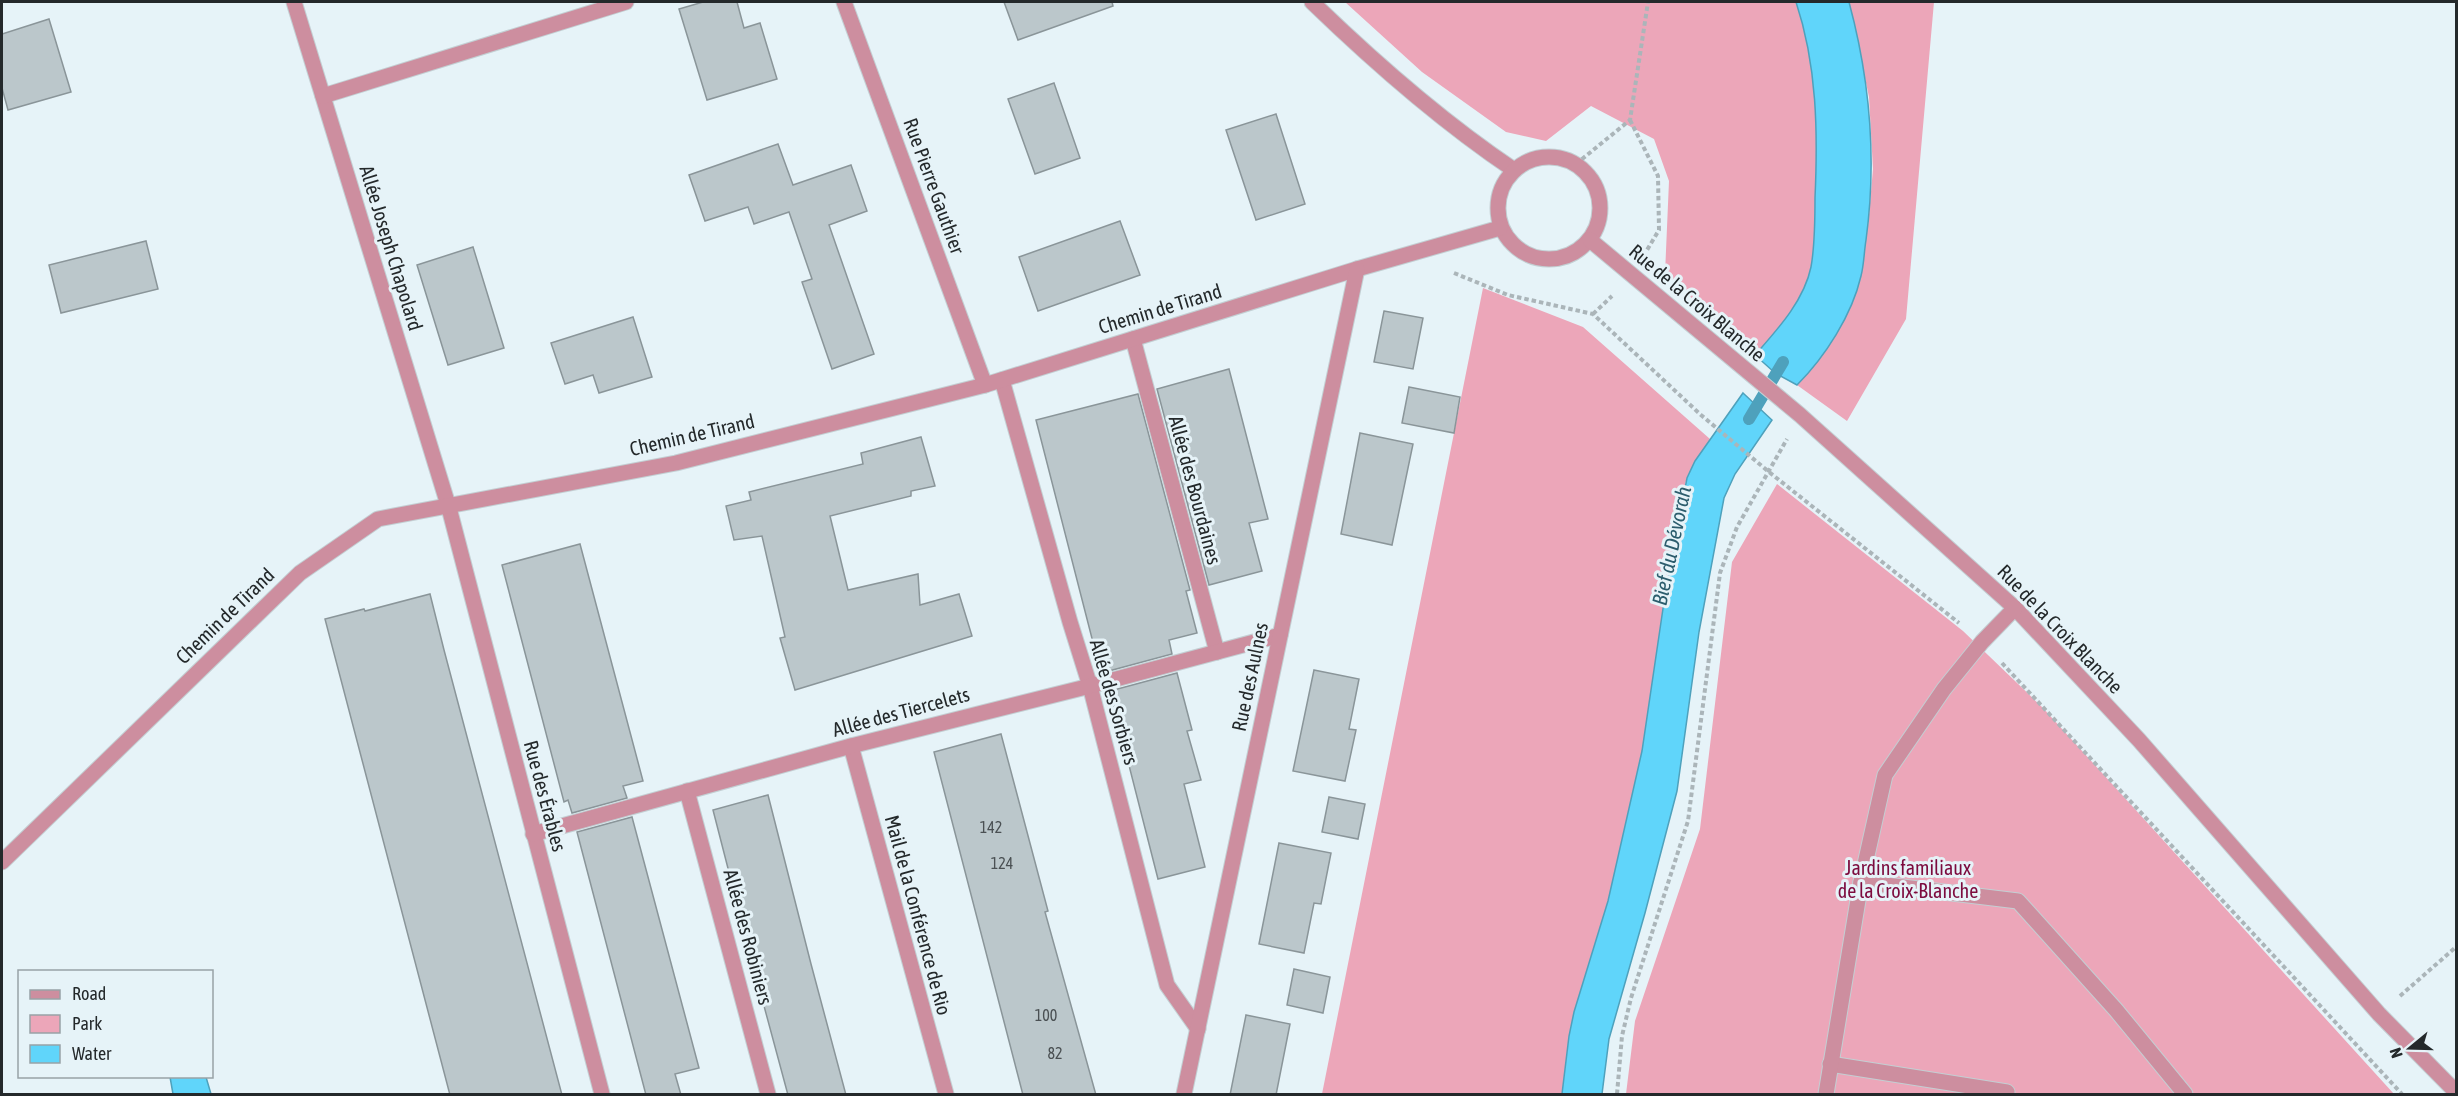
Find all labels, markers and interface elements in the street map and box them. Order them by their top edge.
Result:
street label: Rue Pierre Gauthier [899,115,970,258]
street label: Allée Joseph Chapolard [355,162,428,333]
street label: Rue de la Croix Blanche [1625,239,1770,366]
street label: Chemin de Tirand [1096,279,1224,338]
street label: Chemin de Tirand [627,409,757,460]
street label: Allée des Bourdaines [1165,413,1226,567]
water label: Bief du Dévorah [1647,484,1695,607]
street label: Rue de la Croix Blanche [1993,560,2128,698]
street label: Chemin de Tirand [171,563,278,668]
street label: Rue des Aulnes [1227,620,1272,733]
street label: Allée des Sorbiers [1086,637,1143,767]
street label: Allée des Tiercelets [830,682,972,741]
street label: Rue des Érables [520,738,571,854]
street label: Mail de la Conférence de Rio [881,812,956,1017]
house number: 142 [980,818,1002,836]
house number: 124 [991,854,1013,872]
park label: Jardins familiaux de la Croix-Blanche [1838,856,1978,902]
street label: Allée des Robiniers [719,867,778,1007]
legend [18,970,213,1078]
text: Road [72,983,106,1004]
house number: 100 [1035,1006,1057,1024]
text: Park [72,1013,102,1034]
north arrow [2380,1018,2440,1078]
text: Water [72,1043,112,1064]
house number: 82 [1047,1044,1063,1062]
text: N [2386,1045,2406,1060]

